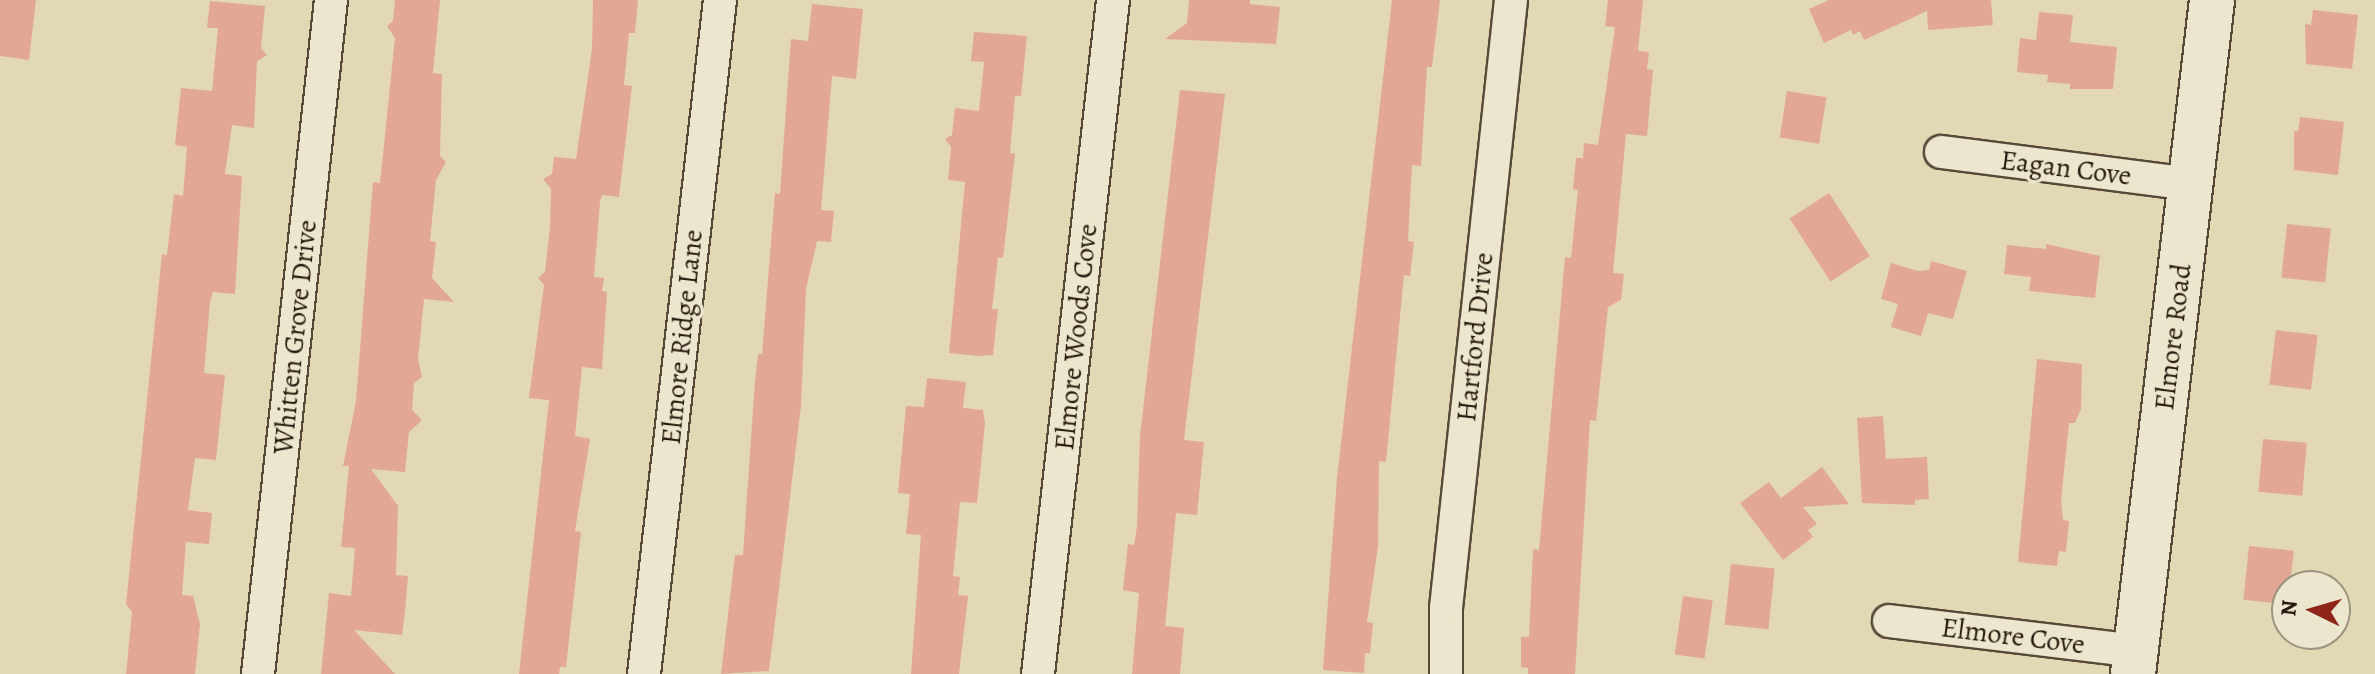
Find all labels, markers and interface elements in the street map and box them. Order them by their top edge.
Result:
street label: Eagan Cove [1999,143,2133,193]
street label: Whitten Grove Drive [266,218,324,456]
street label: Elmore Woods Cove [1047,222,1105,452]
street label: Elmore Ridge Lane [654,228,710,446]
street label: Hartford Drive [1449,251,1501,423]
street label: Elmore Road [2147,262,2199,412]
north arrow [2271,570,2351,650]
text: N [2273,599,2305,617]
street label: Elmore Cove [1939,611,2087,661]

